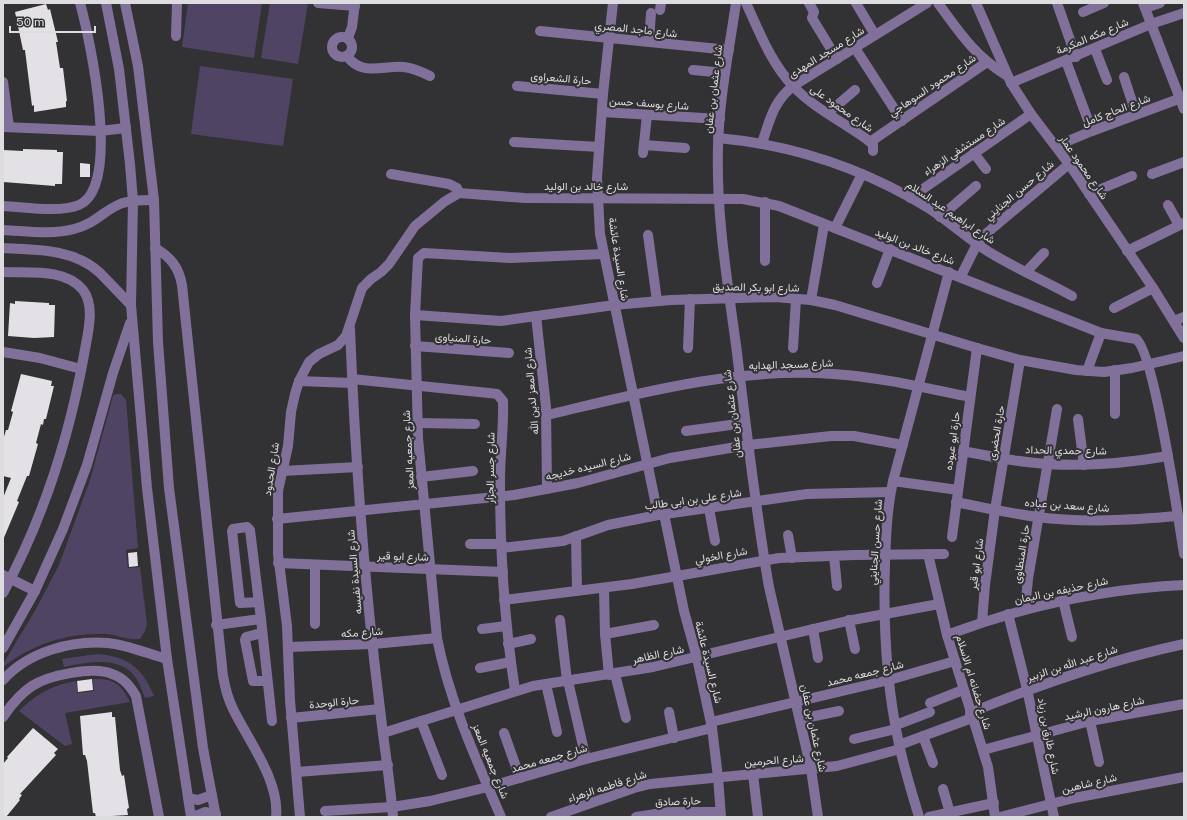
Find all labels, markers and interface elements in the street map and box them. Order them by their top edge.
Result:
scale bar [10,8,95,34]
text: 50 m [16,15,44,29]
street label: شارع مكه المكرمة [1054,15,1131,58]
street label: شارع ماجد المصري [594,19,678,43]
street label: شارع مسجد المهدى [786,24,867,82]
street label: شارع عثمان بن عفان [702,44,726,134]
street label: شارع محمود السوهاجي [886,51,980,122]
street label: حارة الشعراوى [530,69,592,88]
street label: شارع محمود على [807,82,876,136]
street label: شارع الحاج كامل [1080,91,1153,130]
street label: شارع يوسف حسن [609,94,690,114]
street label: شارع مستشفي الزهراء [921,114,1010,181]
street label: شارع محمود عمار [1055,132,1111,203]
street label: شارع حسن الجنايني [982,158,1059,225]
street label: شارع ابراهيم عبد السلام [903,178,998,248]
street label: شارع خالد بن الوليد [544,180,628,194]
street label: شارع السيدة عائشة [604,216,632,302]
street label: شارع خالد بن الوليد [873,225,957,269]
street label: شارع ابو بكر الصديق [712,280,800,296]
street label: حارة المنياوى [434,330,491,347]
street label: شارع المعز لدين الله [521,346,543,435]
street label: شارع مسجد الهدايه [748,357,834,373]
street label: شارع عثمان بن عفان [721,368,745,459]
street label: حارة الحضرى [985,405,1008,462]
street label: شارع جمعيه المعز [400,409,418,491]
street label: حارة ابو عبوده [942,411,963,471]
street label: شارع جسر الجزار [483,432,499,505]
street label: شارع الحدود [261,441,283,497]
street label: شارع حمدي الحداد [1025,443,1107,461]
street label: شارع السيده خديجه [544,450,633,484]
street label: شارع على بن ابى طالب [644,486,743,514]
street label: شارع سعد بن عباده [1024,496,1110,516]
street label: شارع حسن الجنايني [866,498,888,586]
street label: حارة المنطاوى [1010,524,1033,585]
street label: شارع السيدة نفيسه [344,529,366,615]
street label: شارع ابو قير [966,537,988,592]
street label: شارع الخولي [694,544,749,569]
street label: شارع ابو قير [376,549,429,565]
street label: شارع حذيفه بن اليمان [1013,574,1110,608]
street label: شارع السيدة عائشة [691,620,725,705]
street label: شارع مكه [341,625,384,641]
street label: شارع حضانه ام الاسلام [952,633,994,732]
street label: شارع الظاهر [630,643,686,668]
street label: شارع عبد الله بن الزبير [1024,643,1120,686]
street label: شارع جمعه محمد [825,658,905,690]
street label: شارع عثمان بن عفان [797,683,829,774]
street label: حارة الوحدة [309,693,360,712]
street label: شارع هارون الرشيد [1063,694,1146,724]
street label: شارع طارق بن زياد [1034,697,1062,776]
street label: شارع جمعيه المعز [468,721,512,801]
street label: شارع جمعه محمد [510,741,589,777]
street label: شارع الحرمين [744,752,805,770]
street label: شارع فاطمه الزهراء [566,768,649,806]
street label: شارع شاهين [1060,771,1119,797]
street label: حارة صادق [655,794,701,809]

